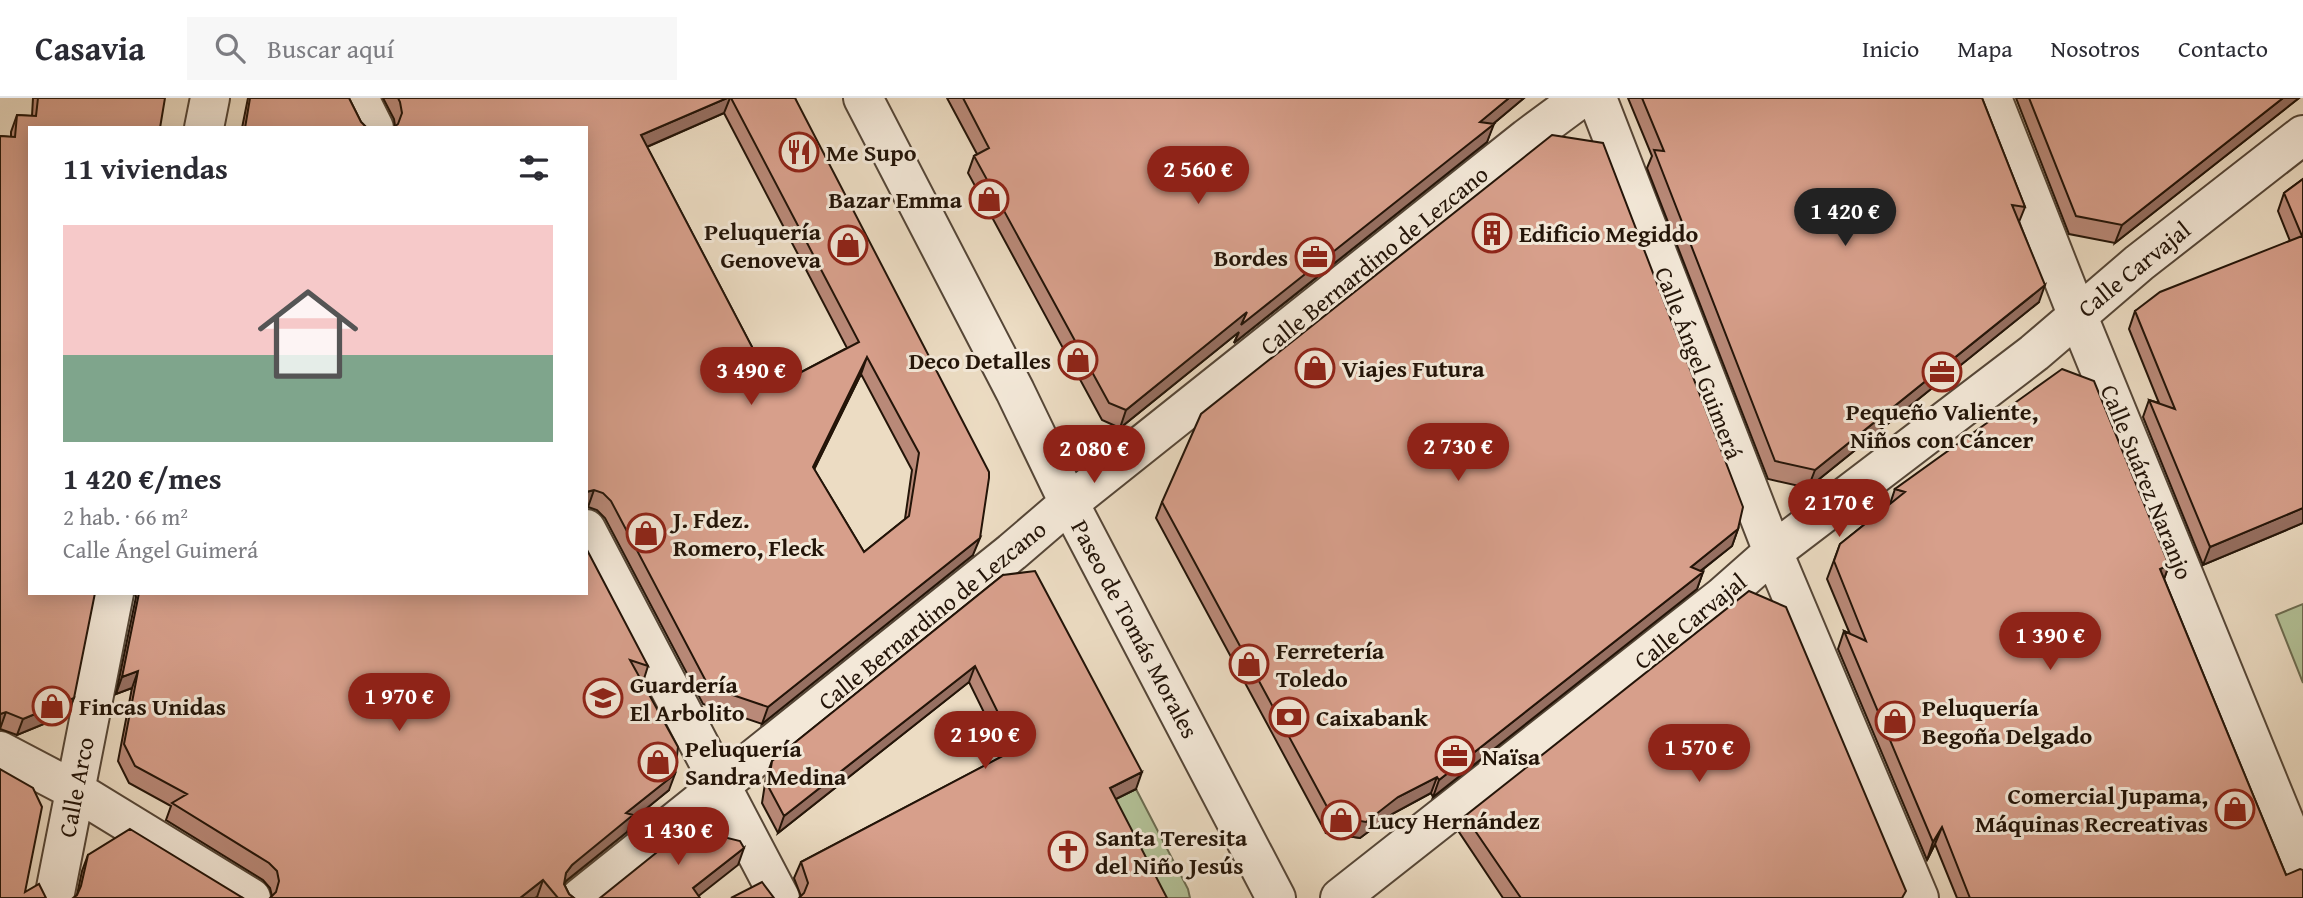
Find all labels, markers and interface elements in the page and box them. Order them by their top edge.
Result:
search box [187,17,677,80]
text: Casavia [35,24,145,72]
icon: search [211,29,249,67]
text: Buscar aquí [267,29,394,68]
text: Inicio [1862,31,1919,66]
text: Mapa [1957,31,2013,66]
text: Nosotros [2051,31,2140,66]
text: Contacto [2178,31,2268,66]
restaurant icon: Me Supo [778,131,820,173]
place label: Me Supo [826,135,917,170]
text: 11 viviendas [63,146,228,190]
pin: 2 560 € [1133,146,1263,206]
icon: filters [515,149,553,187]
text: 2 560 € [1163,152,1233,185]
street label: Calle Bernardino de Lezcano [1252,157,1496,363]
shop icon: Bazar Emma [968,178,1010,220]
place label: Bazar Emma [829,182,963,217]
pin: 1 420 € [1780,188,1910,248]
text: 1 420 € [1810,194,1880,227]
building icon: Edificio Megiddo [1471,212,1513,254]
street label: Calle Carvajal [2070,212,2198,325]
place label: Peluquería Genoveva [704,214,822,277]
place label: Edificio Megiddo [1519,216,1699,251]
shop icon: Peluquería Genoveva [827,224,869,266]
office icon: Bordes [1294,236,1336,278]
place label: Bordes [1214,240,1288,275]
street label: Calle Ángel Guimerá [1646,262,1752,465]
icon: home [245,271,371,397]
shop icon: Deco Detalles [1057,339,1099,381]
place label: Deco Detalles [909,343,1051,378]
shop icon: Viajes Futura [1294,347,1336,389]
pin: 3 490 € [686,348,816,407]
place label: Viajes Futura [1342,351,1485,386]
office icon: Pequeño Valiente, Niños con Cáncer [1921,351,1963,393]
text: 3 490 € [716,353,786,386]
street label: Calle Suárez Naranjo [2092,379,2202,585]
place label: Pequeño Valiente, Niños con Cáncer [1846,394,2038,457]
pin: 2 730 € [1393,424,1523,483]
pin: 2 080 € [1029,426,1159,485]
text: 2 730 € [1423,429,1493,462]
text: 2 080 € [1059,431,1129,464]
text: 1 420 €/mes [63,456,222,500]
pin: 2 170 € [1774,480,1904,539]
text: 2 170 € [1804,485,1874,518]
text: 2 hab. · 66 m² [63,500,188,533]
place label: J. Fdez. Romero, Fleck [669,502,825,565]
shop icon: J. Fdez. Romero, Fleck [625,512,667,554]
street label: Calle Bernardino de Lezcano [810,512,1054,718]
street label: Paseo de Tomás Morales [1063,514,1207,744]
text: Calle Ángel Guimerá [63,533,258,566]
street label: Calle Carvajal [1626,564,1754,677]
pin: 1 390 € [1985,612,2115,672]
text: 1 390 € [2015,618,2085,651]
place label: Ferretería Toledo [1276,633,1385,696]
shop icon: Ferretería Toledo [1228,643,1270,685]
place label: Guardería El Arbolito [630,667,745,730]
pin: 1 970 € [334,674,464,733]
school or university icon: Guardería El Arbolito [582,677,624,719]
text: 1 970 € [364,679,434,712]
shop icon: Fincas Unidas [31,685,73,727]
place label: Fincas Unidas [79,689,226,724]
place label: Peluquería Begoña Delgado [1922,690,2092,753]
bank icon: Caixabank [1268,696,1310,738]
place label: Caixabank [1316,700,1428,735]
shop icon: Peluquería Begoña Delgado [1874,700,1916,742]
pin: 2 190 € [920,712,1050,771]
text: 2 190 € [950,717,1020,750]
pin: 1 570 € [1634,724,1764,784]
text: 1 570 € [1664,730,1734,763]
place label: Peluquería Sandra Medina [685,731,847,794]
street label: Calle Arco [49,734,103,840]
office icon: Naïsa [1434,735,1476,777]
place label: Naïsa [1482,739,1541,774]
shop icon: Peluquería Sandra Medina [637,741,679,783]
place label: Comercial Jupama, Máquinas Recreativas [1975,778,2208,841]
shop icon: Comercial Jupama, Máquinas Recreativas [2214,788,2256,830]
shop icon: Lucy Hernández [1320,799,1362,841]
place label: Lucy Hernández [1368,803,1540,838]
pin: 1 430 € [613,808,743,867]
text: 1 430 € [643,813,713,846]
place label: Santa Teresita del Niño Jesús [1095,820,1248,883]
church icon: Santa Teresita del Niño Jesús [1047,830,1089,872]

